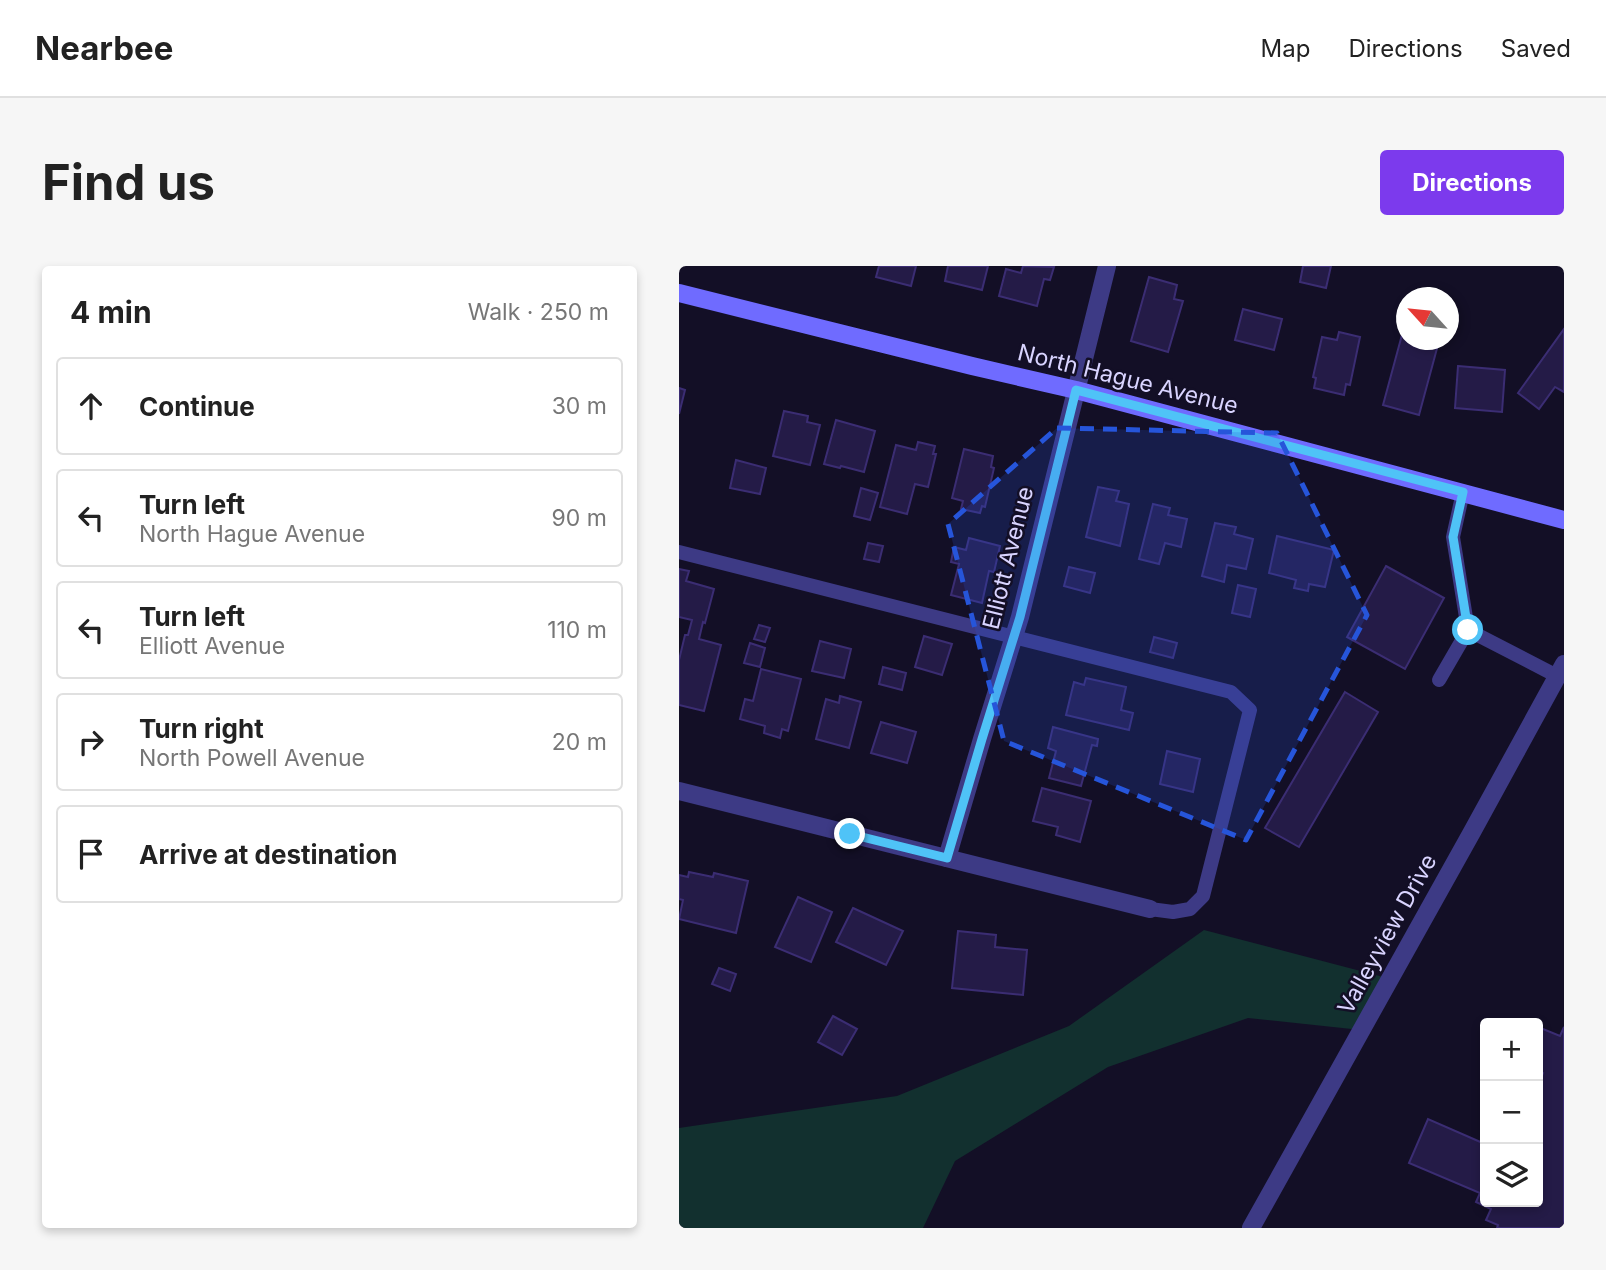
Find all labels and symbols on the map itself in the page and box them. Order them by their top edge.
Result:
north arrow [1396,287,1459,350]
street label: North Hague Avenue [1015,338,1241,420]
street label: Elliott Avenue [977,484,1039,632]
route start [1452,614,1483,645]
route end [834,818,865,849]
street label: Valleyview Drive [1331,849,1443,1019]

